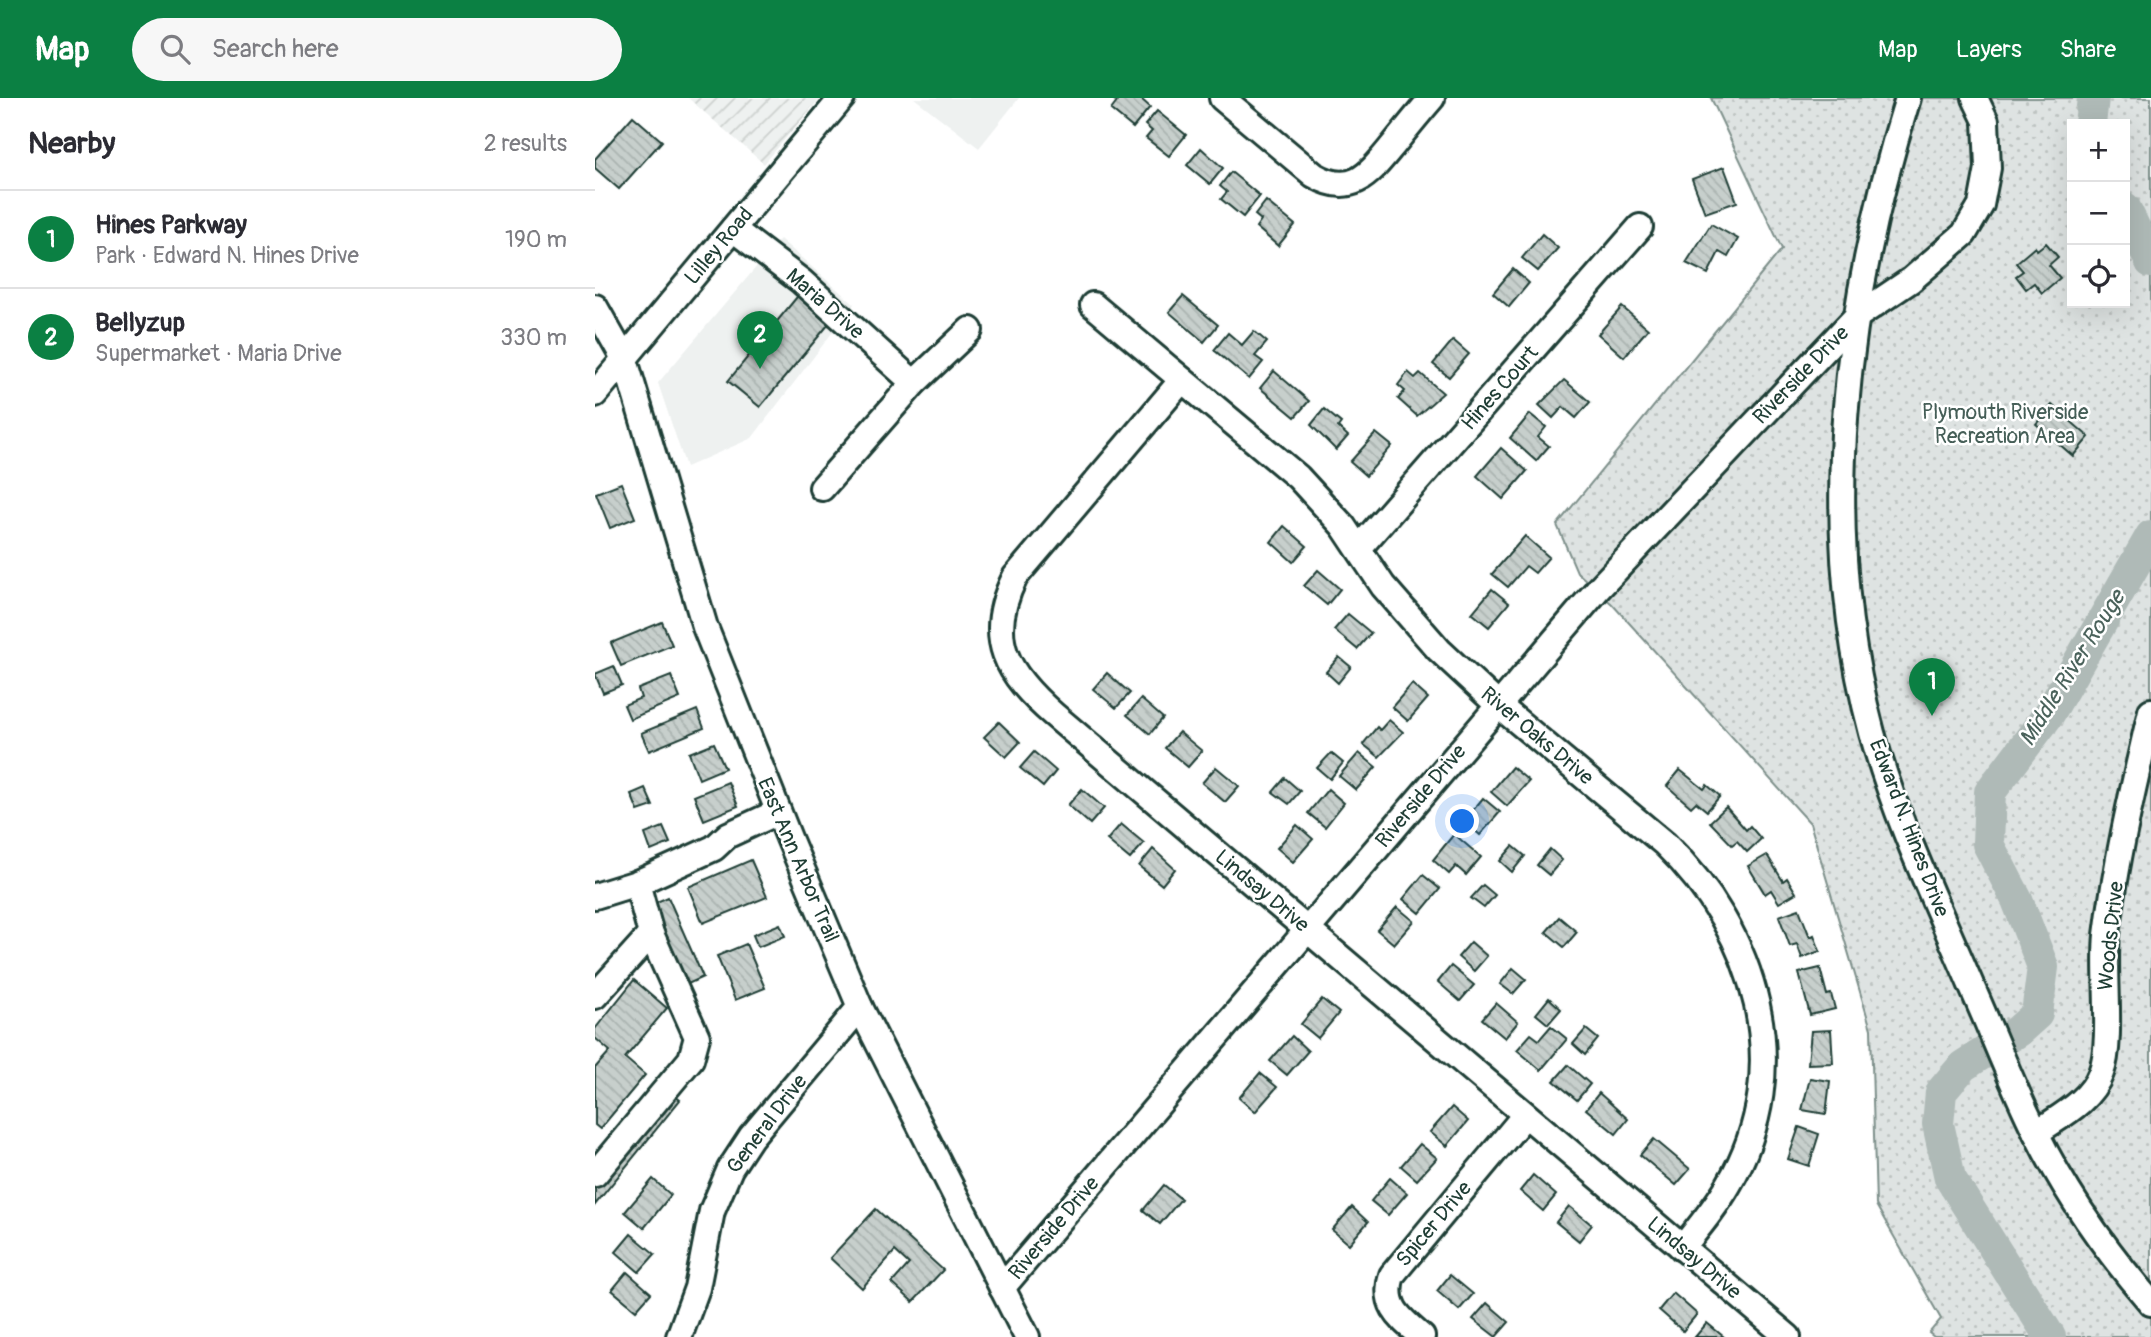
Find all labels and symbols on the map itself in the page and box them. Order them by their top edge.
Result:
street label: Lilley Road [679,202,759,290]
street label: Maria Drive [780,263,870,346]
pin: 2 [737,311,783,369]
street label: Riverside Drive [1747,319,1855,430]
street label: Hines Court [1456,340,1545,436]
park label: Plymouth Riverside Recreation Area [1922,399,2089,450]
water label: Middle River Rouge [2013,583,2133,751]
pin: 1 [1909,658,1955,716]
street label: River Oaks Drive [1475,681,1599,791]
street label: Edward N. Hines Drive [1863,735,1956,921]
street label: Riverside Drive [1370,738,1473,853]
street label: East Ann Arbor Trail [751,773,845,947]
your location [1445,804,1479,838]
street label: Lindsay Drive [1209,844,1315,939]
street label: Woods Drive [2092,879,2130,992]
street label: General Drive [721,1068,814,1179]
street label: Riverside Drive [1003,1170,1106,1285]
street label: Spicer Drive [1390,1175,1478,1272]
street label: Lindsay Drive [1641,1211,1747,1306]

